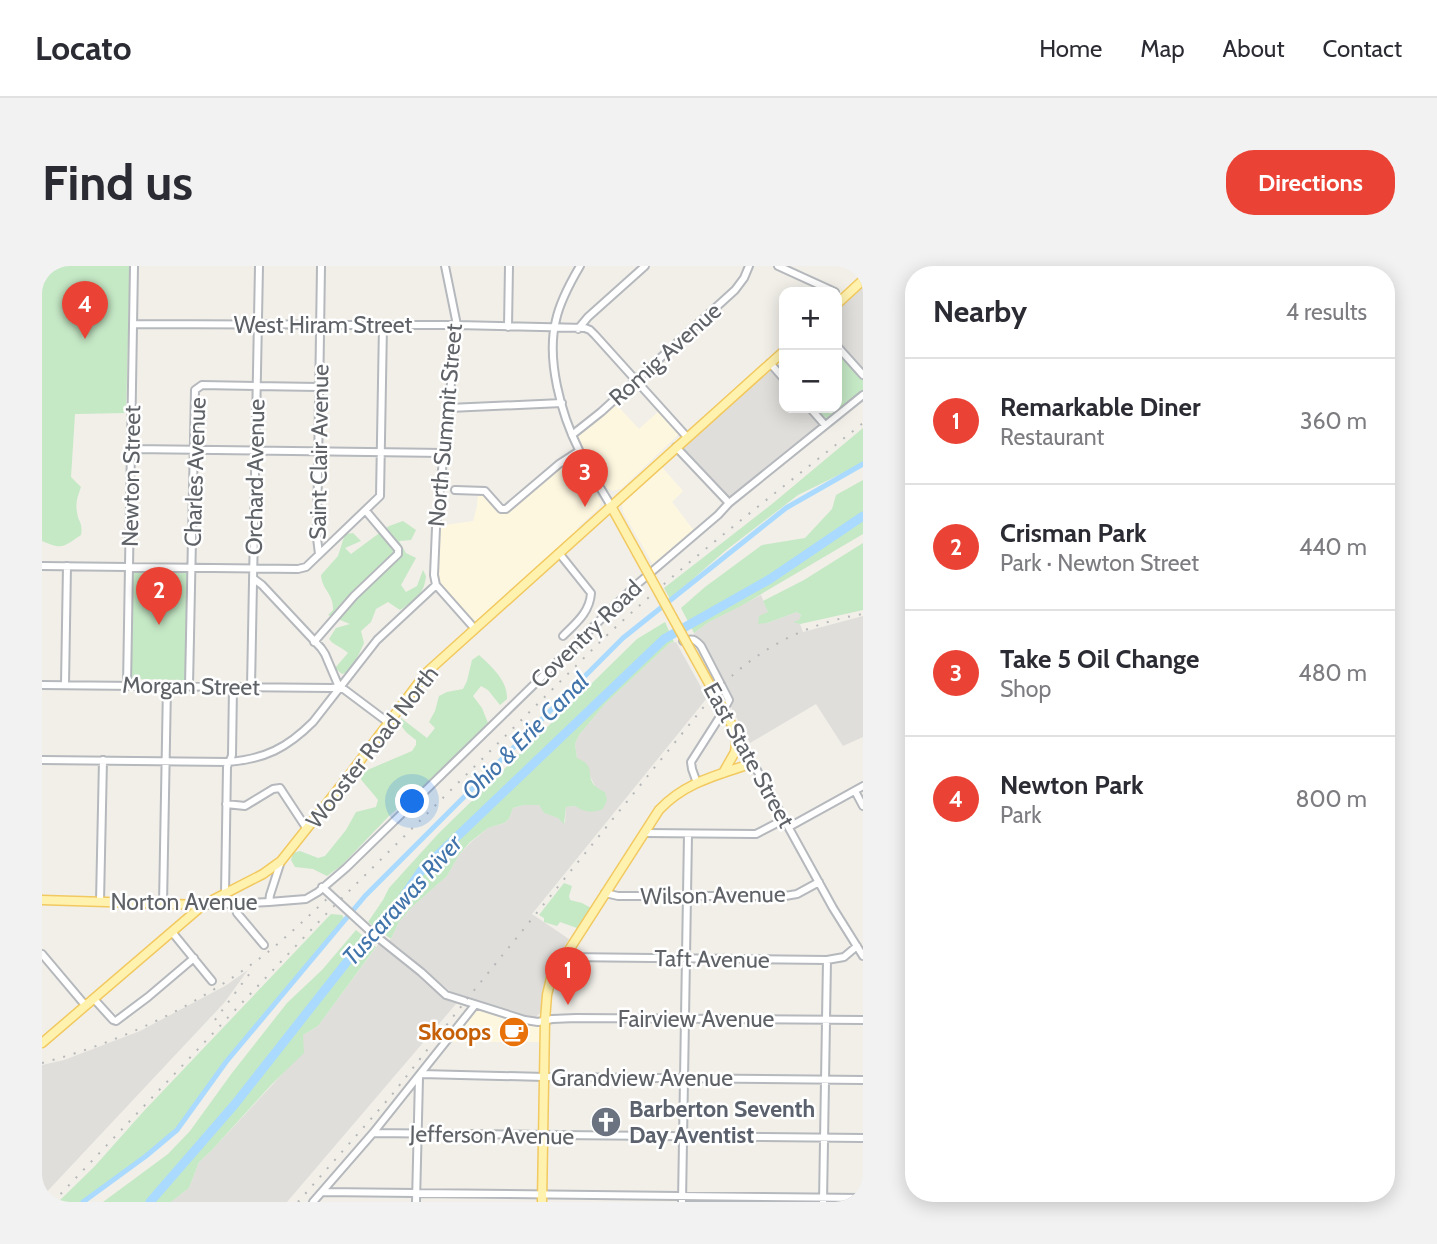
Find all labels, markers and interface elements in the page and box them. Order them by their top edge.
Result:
text: Locato [35,28,131,68]
text: Home [1039,34,1102,63]
text: Map [1140,34,1185,63]
text: About [1223,34,1285,63]
text: Contact [1323,34,1402,63]
button: Directions [1226,150,1395,215]
text: Find us [42,153,193,212]
pin: 4 [62,281,108,339]
map controls [779,287,842,413]
button: + [779,287,842,350]
text: Nearby [933,293,1027,330]
street label: Romig Avenue [603,296,727,411]
text: 4 results [1286,298,1367,326]
street label: West Hiram Street [234,311,413,339]
street label: North Summit Street [422,322,468,528]
button: − [779,350,842,413]
street label: Saint Clair Avenue [303,364,335,540]
text: Remarkable Diner [1000,391,1201,423]
street label: Charles Avenue [178,397,212,547]
street label: Orchard Avenue [240,398,270,555]
street label: Newton Street [116,405,146,547]
text: 1 [952,407,960,435]
text: 360 m [1300,407,1367,435]
text: Restaurant [1000,423,1104,451]
pin: 3 [562,449,608,507]
text: Crisman Park [1000,517,1147,549]
text: 2 [950,533,962,561]
text: 440 m [1299,533,1367,561]
text: Park · Newton Street [1000,549,1199,577]
pin: 2 [136,567,182,625]
street label: Coventry Road [525,574,647,694]
text: Take 5 Oil Change [1000,643,1199,675]
text: 3 [950,659,962,687]
text: 480 m [1298,659,1367,687]
street label: Wooster Road North [300,660,444,834]
water label: Ohio & Erie Canal [455,666,595,806]
street label: Morgan Street [122,671,260,701]
text: Shop [1000,675,1051,703]
street label: East State Street [698,678,801,833]
text: Newton Park [1000,769,1144,801]
your location [395,784,429,818]
text: 4 [949,785,963,813]
text: 800 m [1296,785,1367,813]
text: Park [1000,801,1041,829]
water label: Tuscarawas River [336,828,469,971]
street label: Wilson Avenue [640,880,786,910]
street label: Norton Avenue [110,888,258,916]
street label: Taft Avenue [654,944,770,974]
pin: 1 [545,947,591,1005]
street label: Fairview Avenue [618,1005,775,1033]
cafe icon: Skoops [497,1015,531,1049]
place label: Skoops [418,1018,491,1046]
street label: Grandview Avenue [551,1064,733,1092]
place label: Barberton Seventh Day Aventist [629,1095,815,1149]
church icon: Barberton Seventh Day Aventist [589,1105,623,1139]
street label: Jefferson Avenue [409,1120,575,1150]

